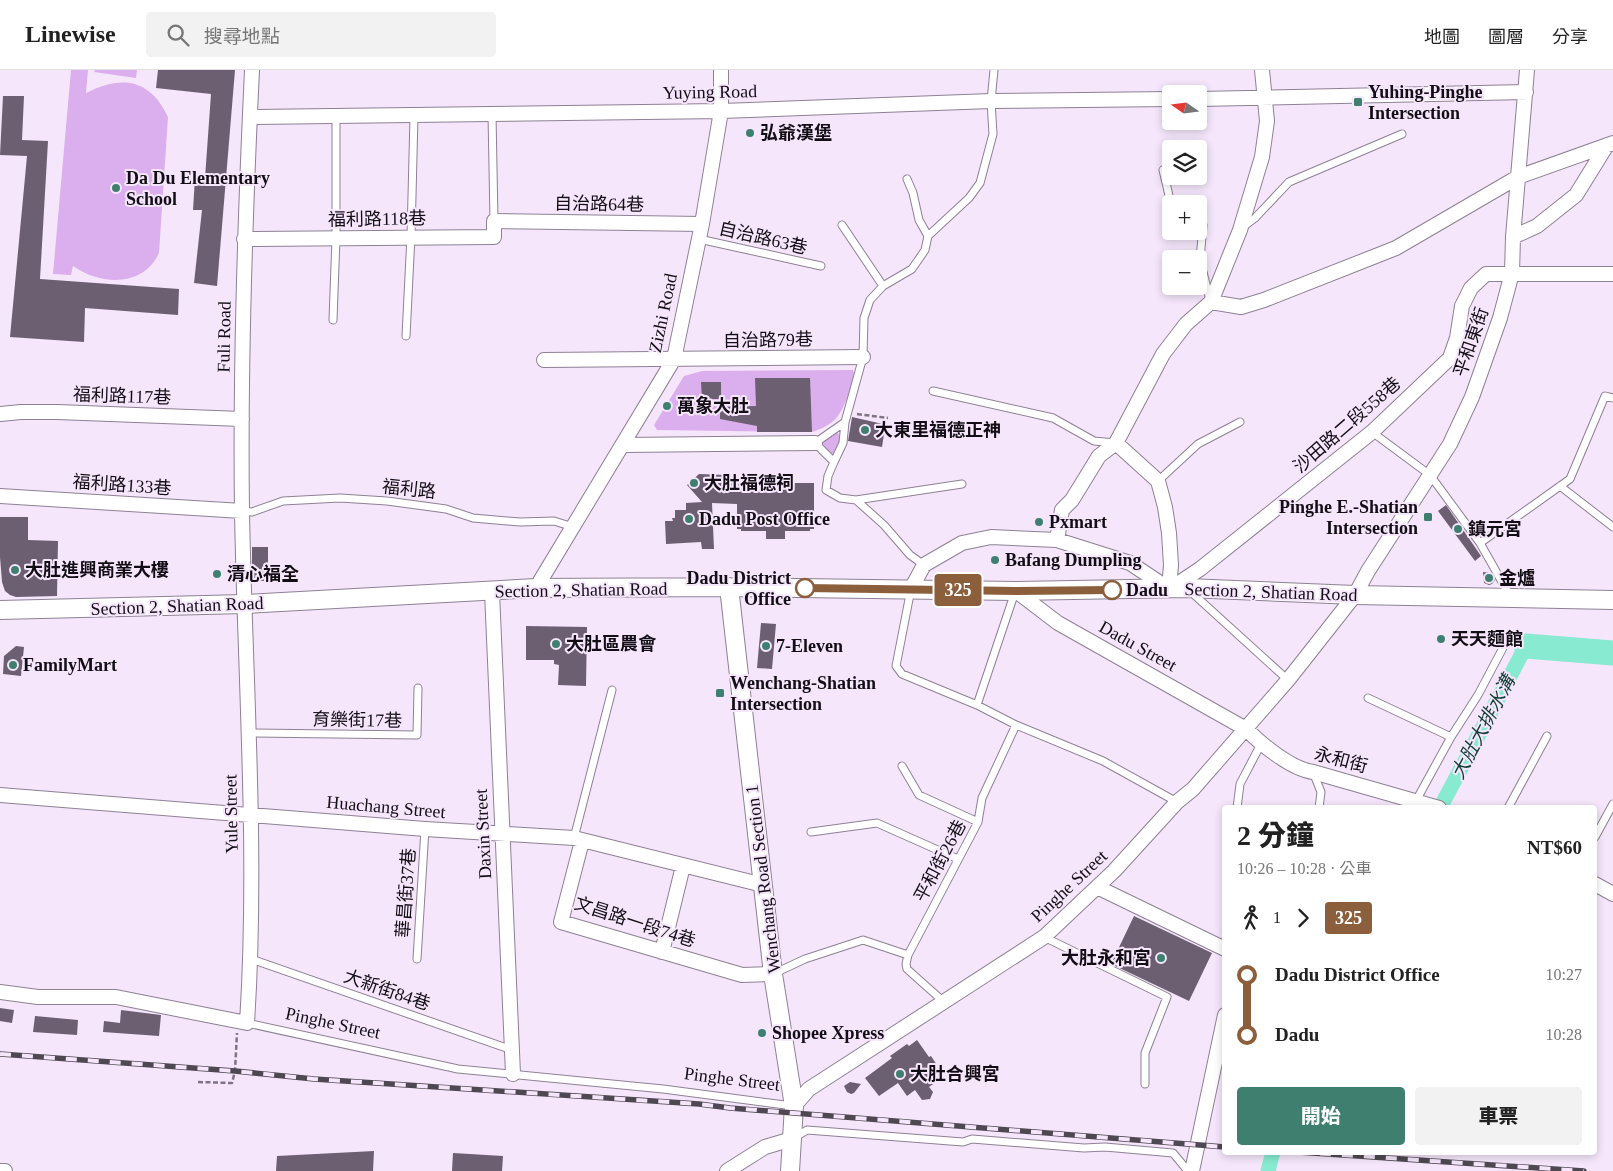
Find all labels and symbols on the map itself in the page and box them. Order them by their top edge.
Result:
street label: Yuying Road [663,81,757,103]
place label: Yuhing-Pinghe Intersection [1368,82,1482,123]
north arrow [1162,85,1208,130]
marker: Yuhing-Pinghe Intersection [1352,96,1364,108]
place label: 弘爺漢堡 [760,123,832,143]
marker: 弘爺漢堡 [744,127,756,139]
place label: Da Du Elementary School [126,168,270,209]
marker: Da Du Elementary School [110,182,122,194]
street label: 自治路64巷 [554,193,644,215]
street label: 福利路118巷 [328,208,426,230]
street label: 自治路63巷 [717,218,809,258]
street label: Zizhi Road [645,272,681,354]
street label: Fuli Road [213,301,235,373]
street label: 平和東街 [1450,305,1492,379]
street label: 自治路79巷 [723,329,813,351]
street label: 沙田路二段558巷 [1289,373,1405,477]
street label: 福利路117巷 [73,384,171,408]
place label: 萬象大肚 [677,395,749,416]
marker: 萬象大肚 [661,400,673,412]
place label: 大東里福德正神 [875,420,1001,440]
marker: 大東里福德正神 [859,424,871,436]
street label: 福利路133巷 [72,472,172,498]
place label: 大肚福德祠 [704,473,794,493]
street label: 福利路 [381,476,437,502]
marker: 大肚福德祠 [688,477,700,489]
place label: Pinghe E.-Shatian Intersection [1279,497,1418,538]
place label: Dadu Post Office [699,509,830,529]
marker: Pinghe E.-Shatian Intersection [1422,511,1434,523]
place label: Pxmart [1049,512,1107,532]
marker: Dadu Post Office [683,513,695,525]
marker: Pxmart [1033,516,1045,528]
place label: 鎮元宮 [1468,519,1522,539]
marker: 鎮元宮 [1452,523,1464,535]
place label: Bafang Dumpling [1005,550,1142,570]
marker: Bafang Dumpling [989,554,1001,566]
place label: 大肚進興商業大樓 [25,560,169,580]
marker: 大肚進興商業大樓 [9,564,21,576]
place label: 清心福全 [227,564,299,584]
marker: 清心福全 [211,568,223,580]
place label: Dadu District Office [687,568,791,609]
place label: 金爐 [1499,568,1535,588]
marker: 金爐 [1483,572,1495,584]
line badge: 325 [929,574,987,606]
street label: Section 2, Shatian Road [494,578,668,602]
marker: Dadu District Office [795,578,815,598]
street label: Section 2, Shatian Road [1184,579,1358,605]
marker: Dadu [1102,580,1122,600]
place label: Dadu [1126,580,1168,600]
street label: Section 2, Shatian Road [90,593,264,619]
street label: Dadu Street [1096,617,1180,675]
place label: 天天麵館 [1451,629,1523,649]
marker: 天天麵館 [1435,633,1447,645]
place label: 大肚區農會 [566,634,657,654]
place label: 7-Eleven [776,636,843,656]
marker: 大肚區農會 [550,638,562,650]
marker: 7-Eleven [760,640,772,652]
place label: FamilyMart [23,655,117,675]
marker: FamilyMart [7,659,19,671]
water label: 大肚大排水溝 [1447,669,1520,782]
place label: Wenchang-Shatian Intersection [730,673,876,714]
marker: Wenchang-Shatian Intersection [714,687,726,699]
street label: 育樂街17巷 [312,709,402,731]
street label: 永和街 [1312,743,1370,777]
street label: Yule Street [220,774,242,854]
street label: Wenchang Road Section 1 [741,783,785,975]
street label: Daxin Street [471,788,495,880]
street label: Huachang Street [326,792,446,822]
street label: 平和街26巷 [910,817,970,905]
street label: Pinghe Street [1027,846,1111,926]
street label: 華昌街37巷 [393,847,419,939]
street label: 文昌路一段74巷 [572,893,698,951]
place label: 大肚永和宮 [1061,948,1151,968]
marker: 大肚永和宮 [1155,952,1167,964]
street label: 大新街84巷 [341,966,433,1014]
street label: Pinghe Street [284,1003,382,1043]
place label: Shopee Xpress [772,1023,884,1043]
marker: Shopee Xpress [756,1027,768,1039]
street label: Pinghe Street [683,1063,781,1095]
place label: 大肚合興宮 [910,1064,1000,1084]
marker: 大肚合興宮 [894,1068,906,1080]

